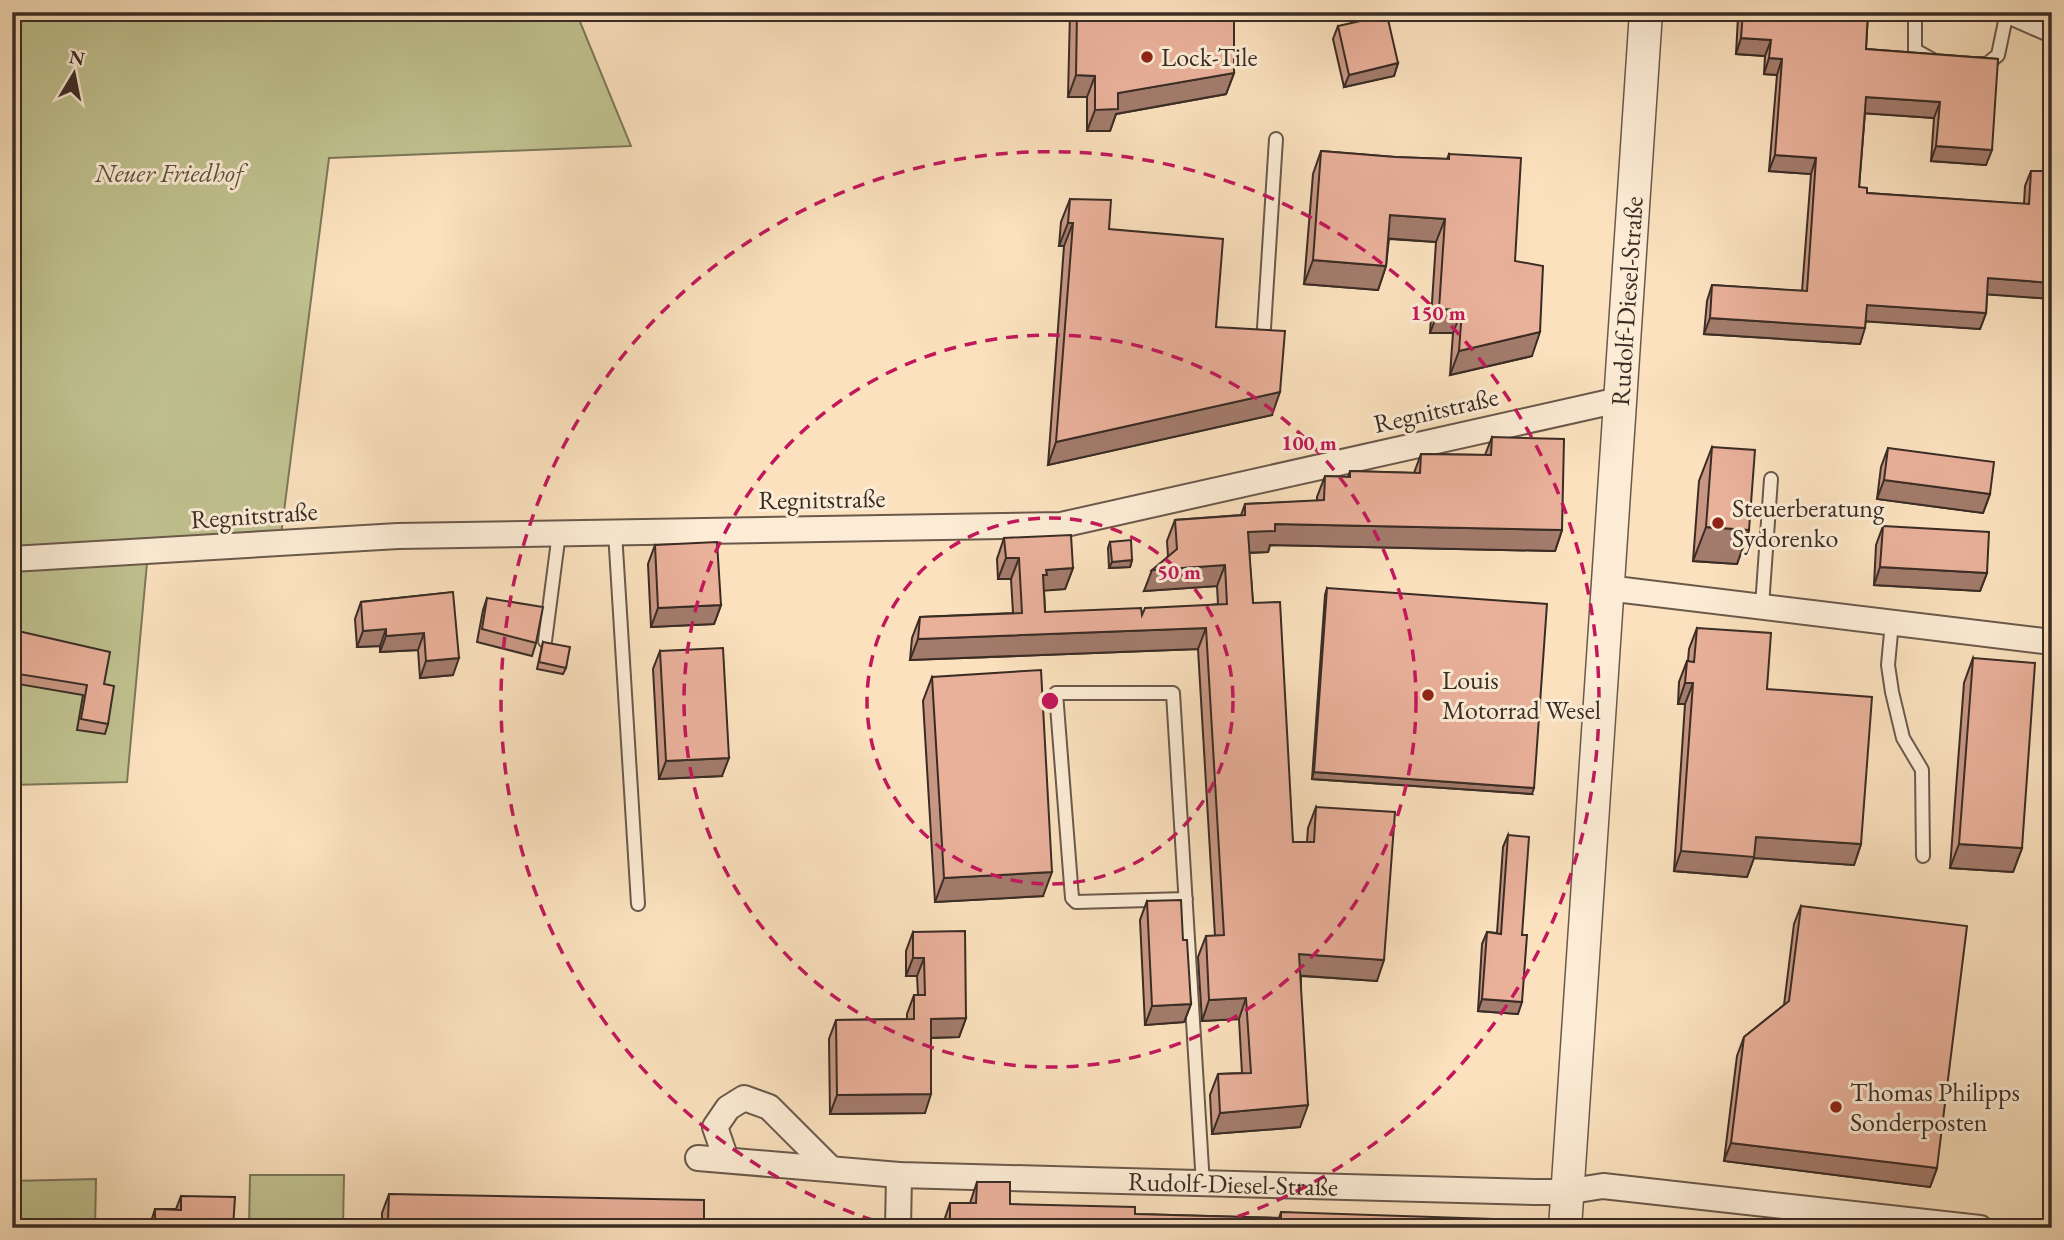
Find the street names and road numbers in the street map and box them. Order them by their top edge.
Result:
street label: Rudolf-Diesel-Straße [1603,195,1651,407]
street label: Regnitstraße [1370,379,1502,441]
street label: Regnitstraße [758,481,886,517]
street label: Regnitstraße [189,494,319,536]
street label: Rudolf-Diesel-Straße [1128,1164,1339,1204]

